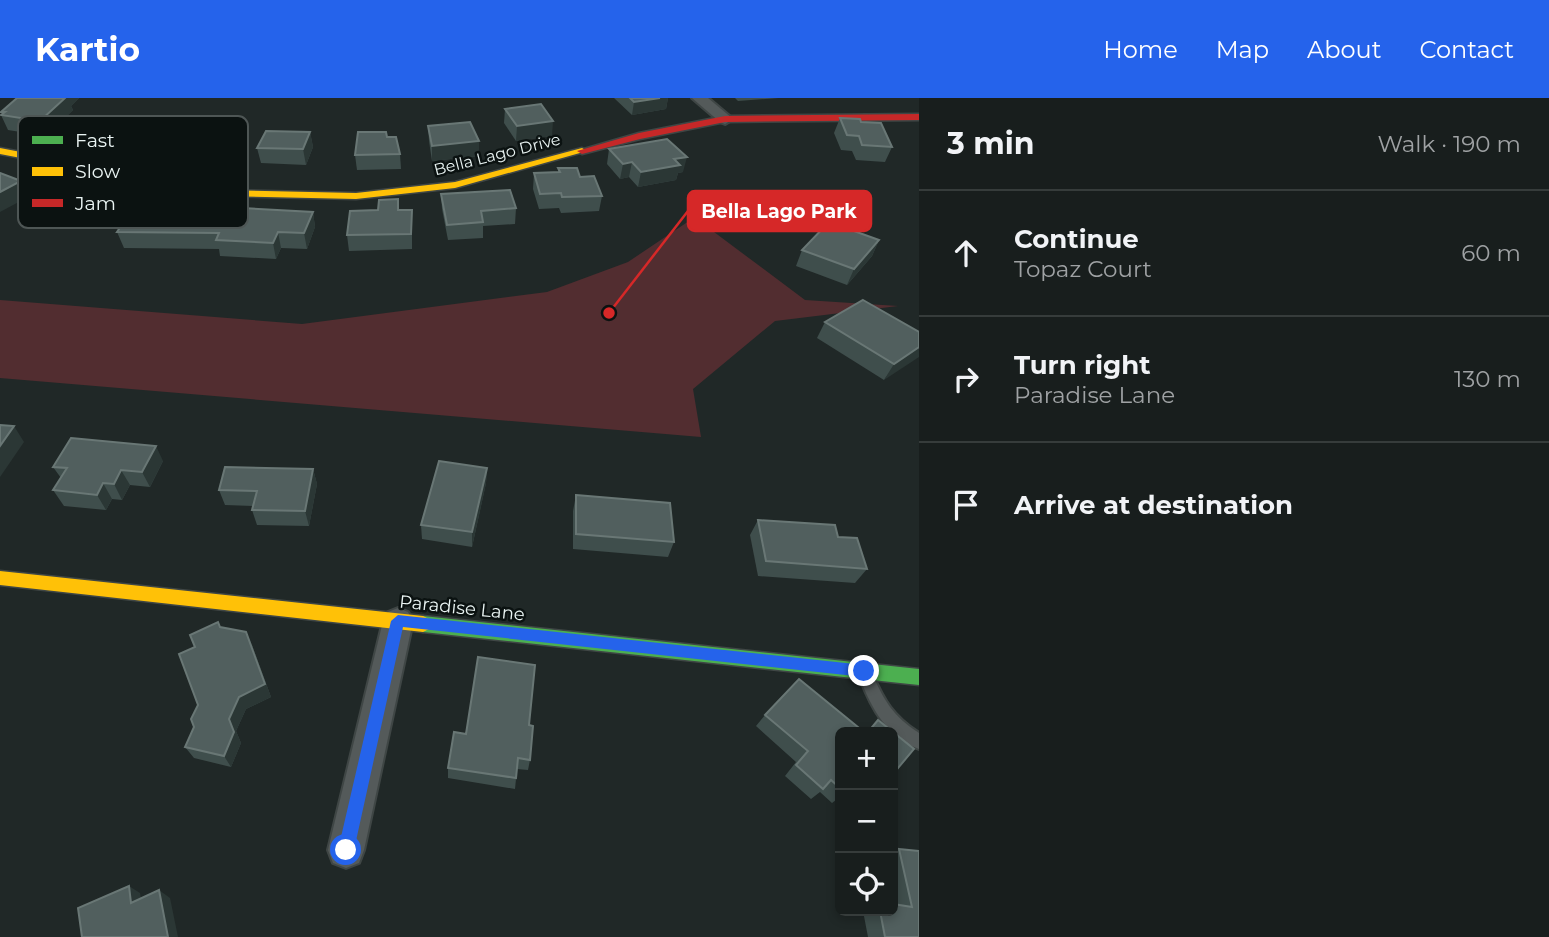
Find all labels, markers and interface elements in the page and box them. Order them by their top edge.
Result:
text: Kartio [35,29,140,69]
text: Home [1103,35,1178,64]
text: Map [1216,35,1269,64]
text: About [1307,35,1381,64]
text: Contact [1419,35,1514,64]
legend [18,116,248,228]
text: 3 min [947,125,1034,162]
text: Fast [75,129,115,152]
street label: Bella Lago Drive [432,130,562,179]
text: Walk · 190 m [1377,130,1521,158]
text: Slow [75,160,120,183]
callout: Bella Lago Park [688,191,871,231]
text: Jam [74,192,116,215]
text: Bella Lago Park [701,200,857,223]
text: Continue [1014,223,1139,255]
icon: ahead [947,234,985,272]
text: 60 m [1461,239,1521,267]
text: Topaz Court [1014,255,1152,283]
text: Turn right [1014,349,1150,381]
icon: right [947,360,985,398]
text: 130 m [1454,365,1521,393]
text: Paradise Lane [1014,381,1175,409]
icon: arrive [947,486,985,524]
text: Arrive at destination [1014,489,1293,521]
street label: Paradise Lane [398,590,526,626]
route end [848,655,879,686]
map controls [835,727,898,916]
button: + [835,727,898,790]
button: − [835,790,898,853]
route start [330,834,361,865]
button: locate [835,853,898,916]

